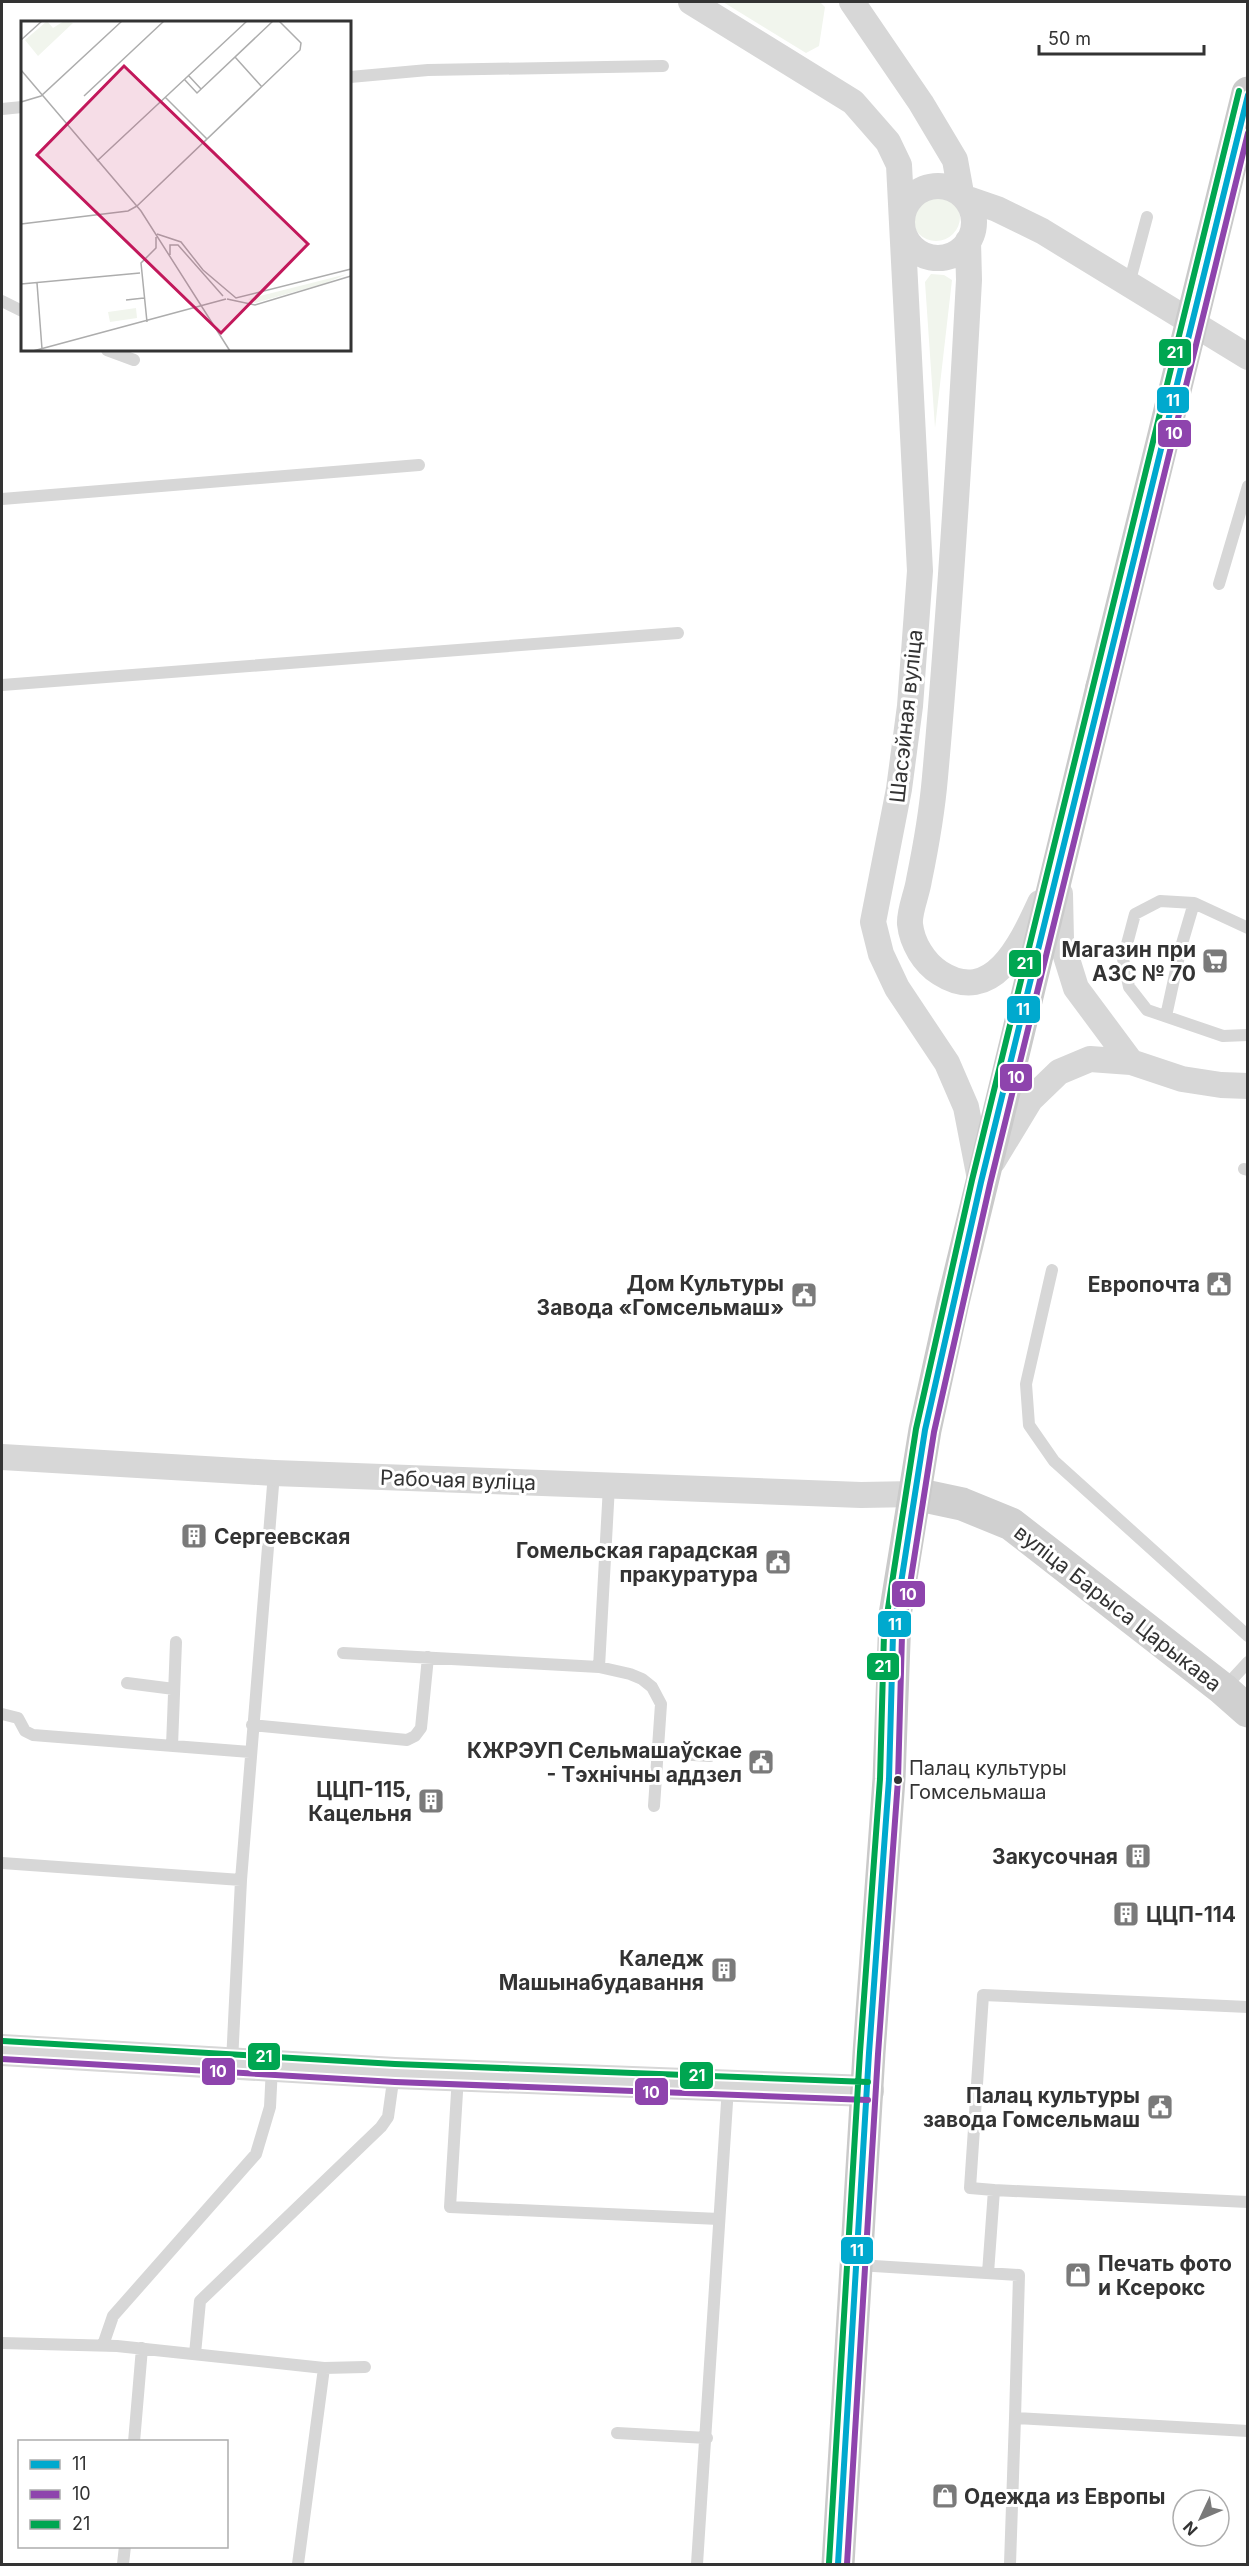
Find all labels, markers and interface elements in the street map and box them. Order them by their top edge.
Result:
scale bar [1039,18,1204,56]
inset map [21,21,351,351]
text: 50 m [1048,28,1091,49]
line badge: 21 [1158,338,1192,367]
text: 21 [1167,342,1183,362]
line badge: 11 [1156,386,1190,414]
text: 11 [1166,390,1180,410]
line badge: 10 [1157,419,1192,448]
text: 10 [1165,423,1183,443]
street label: Шасэйная вуліца [884,628,928,804]
place label: Магазин при АЗС № 70 [1062,937,1196,986]
supermarket icon: Магазин при АЗС № 70 [1200,946,1230,976]
line badge: 21 [1008,949,1042,978]
text: 21 [1017,953,1033,973]
line badge: 11 [1006,995,1041,1024]
text: 11 [1016,999,1030,1019]
line badge: 10 [999,1063,1033,1092]
text: 10 [1007,1067,1025,1087]
public building icon: Европочта [1204,1269,1234,1299]
place label: Дом Культуры Завода «Гомсельмаш» [537,1271,784,1320]
place label: Европочта [1088,1272,1200,1297]
public building icon: Дом Культуры Завода «Гомсельмаш» [789,1280,819,1310]
street label: Рабочая вуліца [380,1465,536,1495]
street label: вуліца Барыса Царыкава [1010,1519,1226,1697]
building icon: Сергеевская [179,1521,209,1551]
place label: Сергеевская [214,1524,350,1549]
place label: Гомельская гарадская пракуратура [516,1538,758,1587]
public building icon: Гомельская гарадская пракуратура [763,1547,793,1577]
line badge: 10 [891,1580,926,1608]
text: 10 [899,1584,917,1604]
line badge: 11 [877,1610,912,1638]
text: 11 [888,1614,902,1634]
line badge: 21 [866,1652,900,1681]
text: 21 [875,1656,891,1676]
place label: КЖРЭУП Сельмашаўскае - Тэхнічны аддзел [467,1738,742,1787]
public building icon: КЖРЭУП Сельмашаўскае - Тэхнічны аддзел [746,1747,776,1777]
place label: Палац культуры Гомсельмаша [909,1756,1067,1804]
marker: Палац культуры Гомсельмаша [892,1774,904,1786]
place label: ЦЦП-115, Кацельня [308,1777,412,1826]
building icon: ЦЦП-115, Кацельня [416,1786,446,1816]
building icon: Закусочная [1123,1841,1153,1871]
place label: Закусочная [992,1844,1118,1869]
building icon: ЦЦП-114 [1111,1899,1141,1929]
place label: ЦЦП-114 [1146,1902,1236,1927]
place label: Каледж Машынабудавання [499,1946,704,1995]
building icon: Каледж Машынабудавання [709,1955,739,1985]
line badge: 21 [247,2042,281,2071]
text: 21 [256,2046,272,2066]
line badge: 10 [201,2057,236,2086]
text: 10 [209,2061,227,2081]
line badge: 21 [679,2061,714,2090]
text: 21 [689,2065,705,2085]
line badge: 10 [634,2077,669,2106]
text: 10 [642,2082,660,2102]
place label: Палац культуры завода Гомсельмаш [923,2083,1140,2132]
public building icon: Палац культуры завода Гомсельмаш [1145,2092,1175,2122]
line badge: 11 [840,2236,874,2265]
text: 11 [850,2240,864,2260]
place label: Печать фото и Ксерокс [1098,2251,1232,2300]
shop icon: Печать фото и Ксерокс [1063,2260,1093,2290]
legend [18,2440,228,2548]
text: 11 [72,2453,87,2474]
shop icon: Одежда из Европы [930,2481,960,2511]
text: 10 [72,2483,91,2504]
place label: Одежда из Европы [964,2484,1165,2509]
north arrow [1171,2488,1231,2548]
text: 21 [72,2513,90,2534]
text: N [1179,2517,1202,2540]

